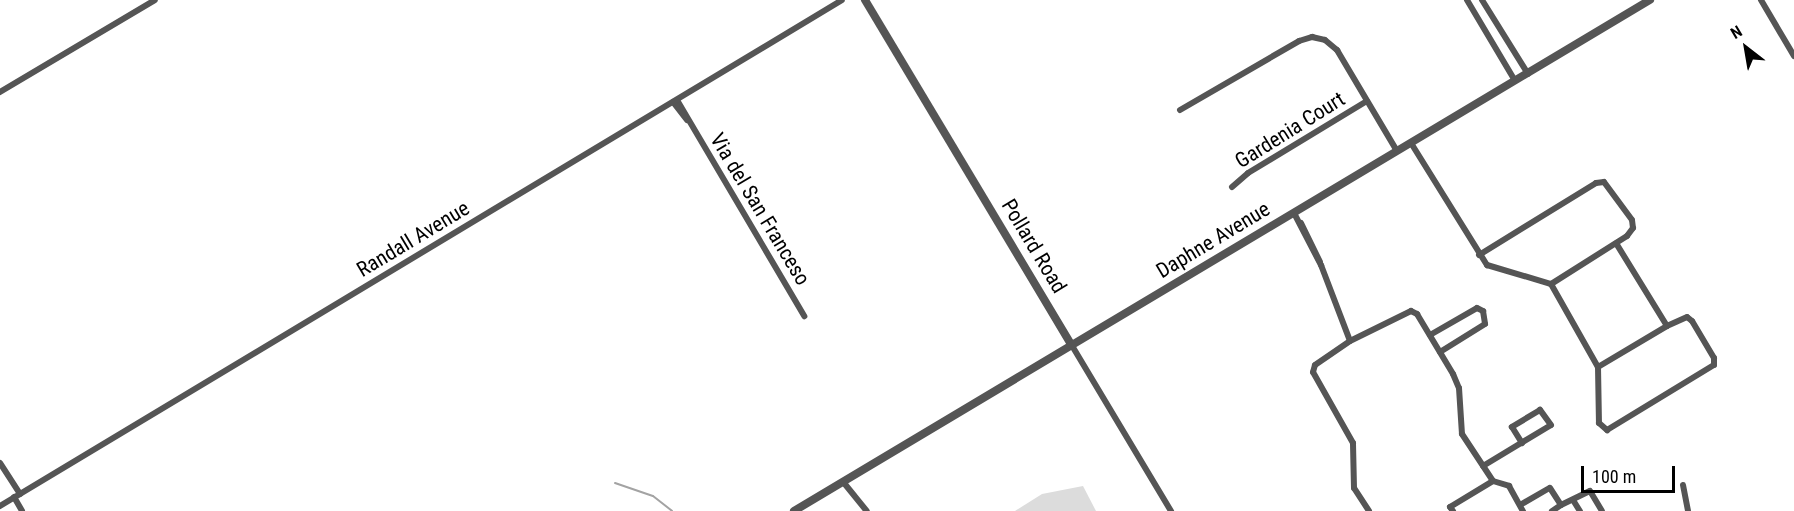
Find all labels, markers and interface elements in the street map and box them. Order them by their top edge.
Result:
north arrow [1716,18,1776,78]
text: N [1727,21,1746,43]
street label: Gardenia Court [1231,86,1349,174]
street label: Via del San Franceso [705,128,815,290]
street label: Pollard Road [996,194,1072,298]
street label: Randall Avenue [352,196,474,282]
street label: Daphne Avenue [1152,196,1274,284]
scale bar [1584,454,1678,492]
text: 100 m [1592,466,1636,487]

